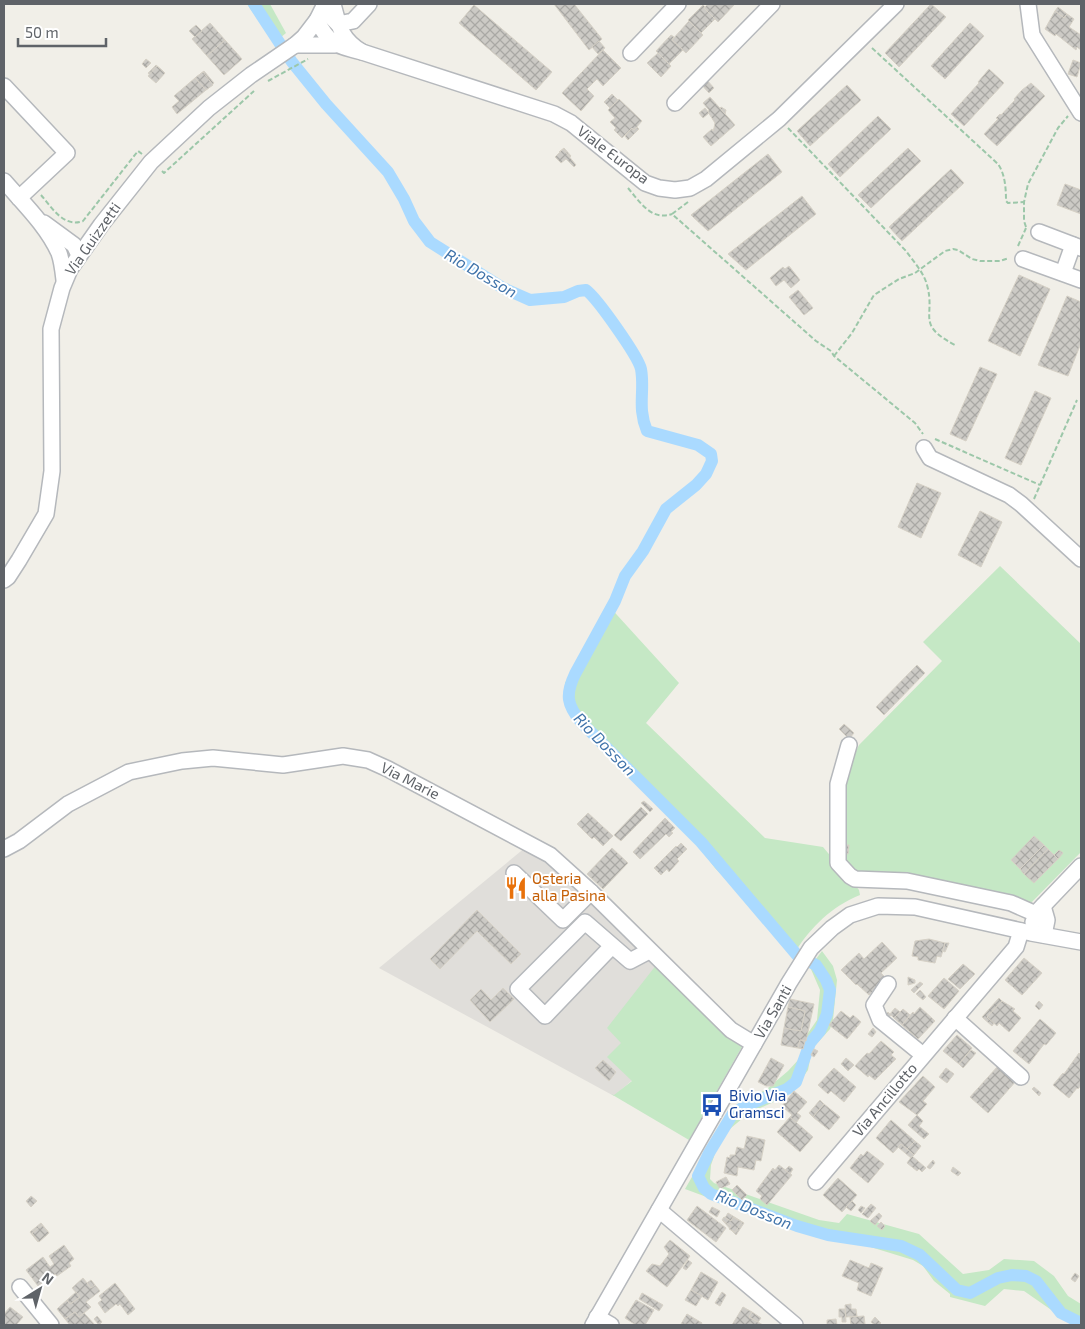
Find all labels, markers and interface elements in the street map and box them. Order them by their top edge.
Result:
scale bar [18,15,105,47]
text: 50 m [25,23,59,41]
street label: Viale Europa [574,121,653,187]
street label: Via Guizzetti [61,199,124,278]
water label: Rio Dosson [442,244,521,301]
water label: Rio Dosson [571,708,640,779]
street label: Via Marie [378,758,443,803]
place label: Osteria alla Pasina [532,869,606,904]
restaurant icon: Osteria alla Pasina [503,875,529,901]
street label: Via Santi [750,981,795,1042]
street label: Via Ancillotto [848,1059,920,1140]
place label: Bivio Via Gramsci [729,1086,786,1121]
bus stop icon: Bivio Via Gramsci [699,1092,725,1118]
water label: Rio Dosson [713,1185,795,1232]
north arrow [15,1264,65,1314]
text: N [39,1268,57,1288]

